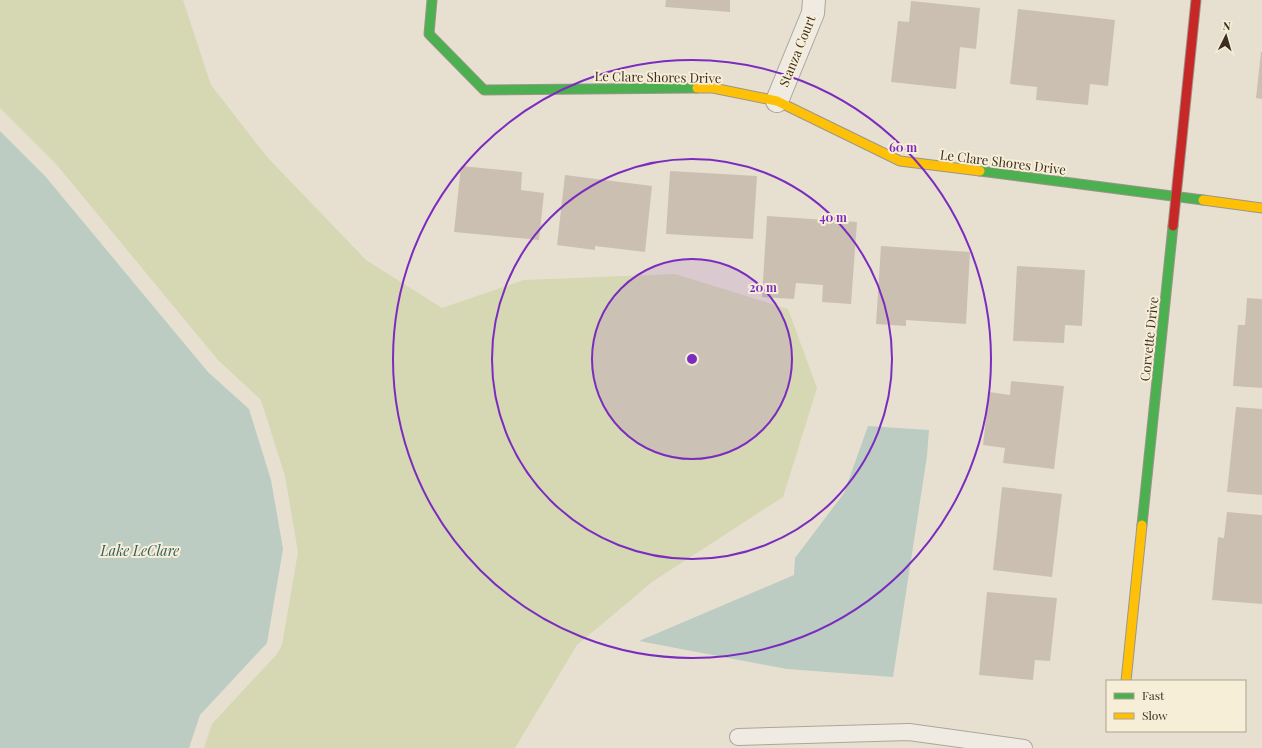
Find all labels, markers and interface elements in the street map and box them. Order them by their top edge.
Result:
street label: Stanza Court [774,12,819,89]
north arrow [1206,16,1246,56]
text: N [1222,18,1232,33]
street label: Le Clare Shores Drive [595,67,722,86]
text: 60 m [889,139,917,155]
street label: Le Clare Shores Drive [939,145,1067,178]
text: 40 m [819,209,847,225]
text: 20 m [749,279,777,295]
street label: Corvette Drive [1136,295,1161,382]
centre of rings [685,352,699,366]
water label: Lake LeClare [100,541,179,560]
legend [1106,680,1246,732]
text: Fast [1142,687,1165,703]
text: Slow [1142,707,1168,723]

